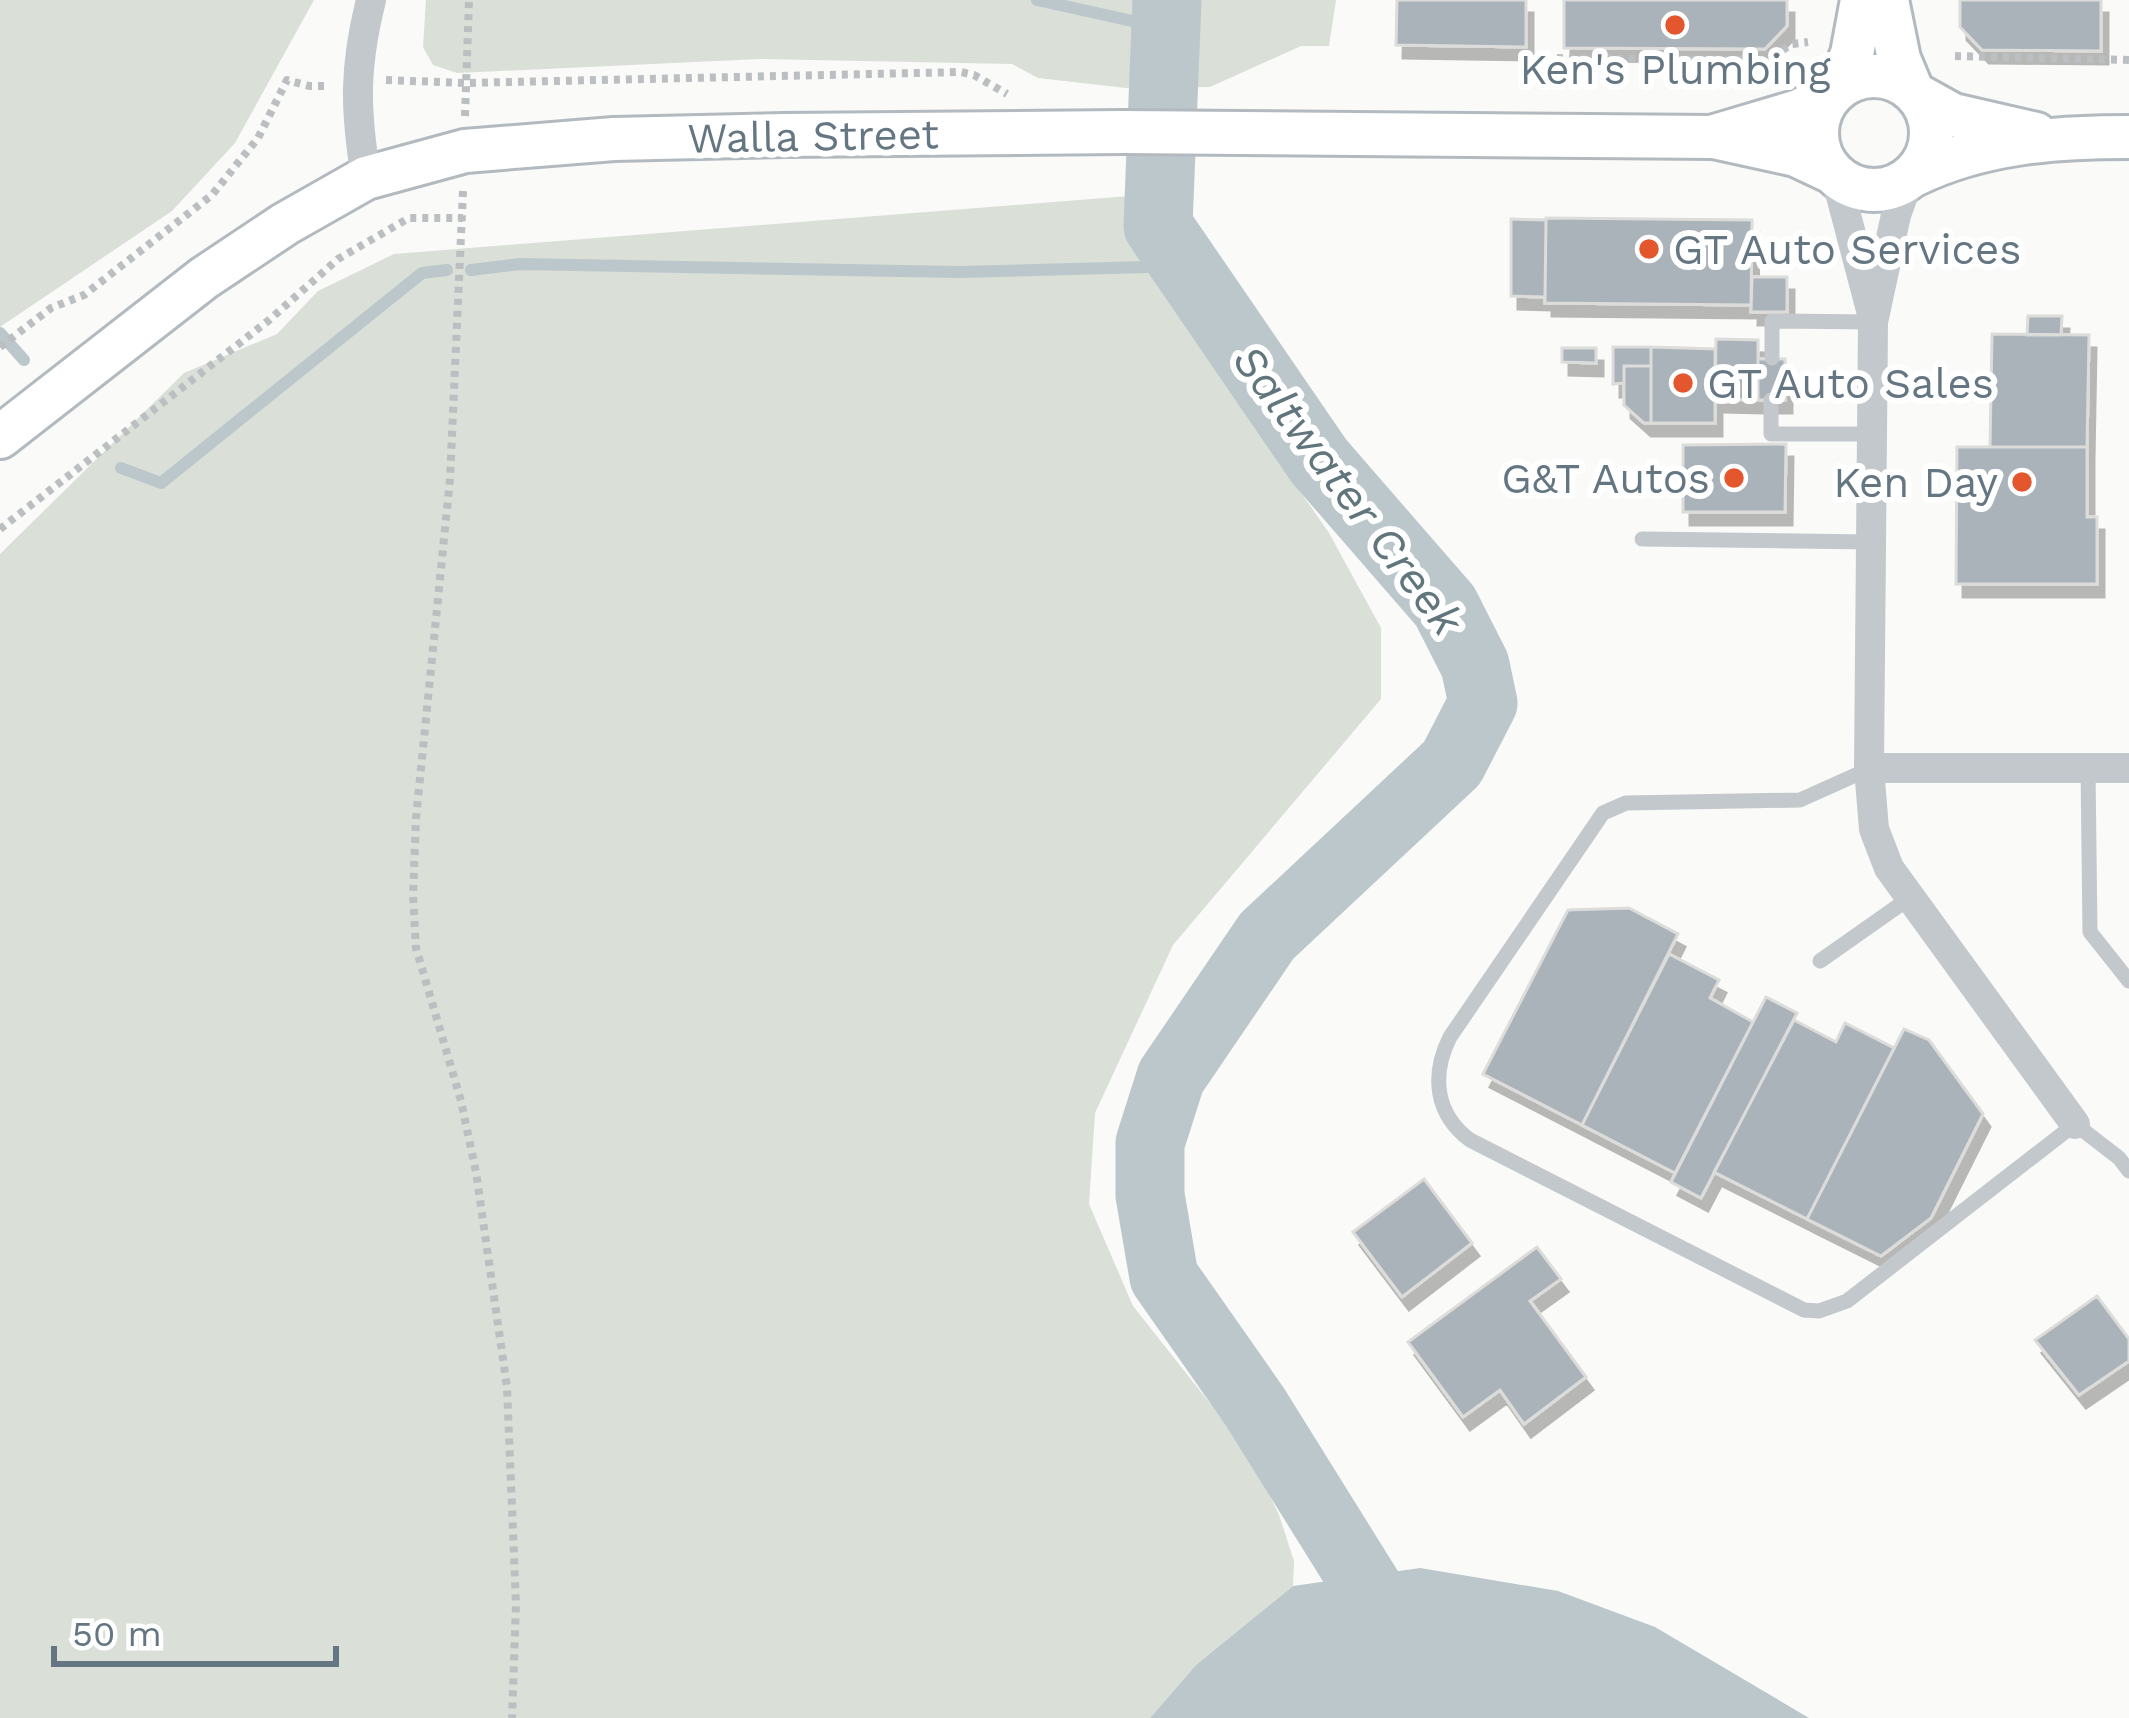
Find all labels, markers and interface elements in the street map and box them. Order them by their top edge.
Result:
marker: Ken's Plumbing [1662,12,1688,38]
place label: Ken's Plumbing [1519,45,1831,94]
street label: Walla Street [687,109,939,163]
place label: GT Auto Services [1673,225,2021,274]
marker: GT Auto Services [1636,236,1662,262]
water label: Saltwater Creek [1222,335,1475,647]
place label: GT Auto Sales [1707,359,1994,408]
marker: GT Auto Sales [1670,370,1696,396]
place label: G&T Autos [1501,454,1710,503]
place label: Ken Day [1833,458,1998,507]
marker: G&T Autos [1721,465,1747,491]
marker: Ken Day [2009,469,2035,495]
scale bar [54,1592,336,1666]
text: 50 m [72,1613,162,1655]

